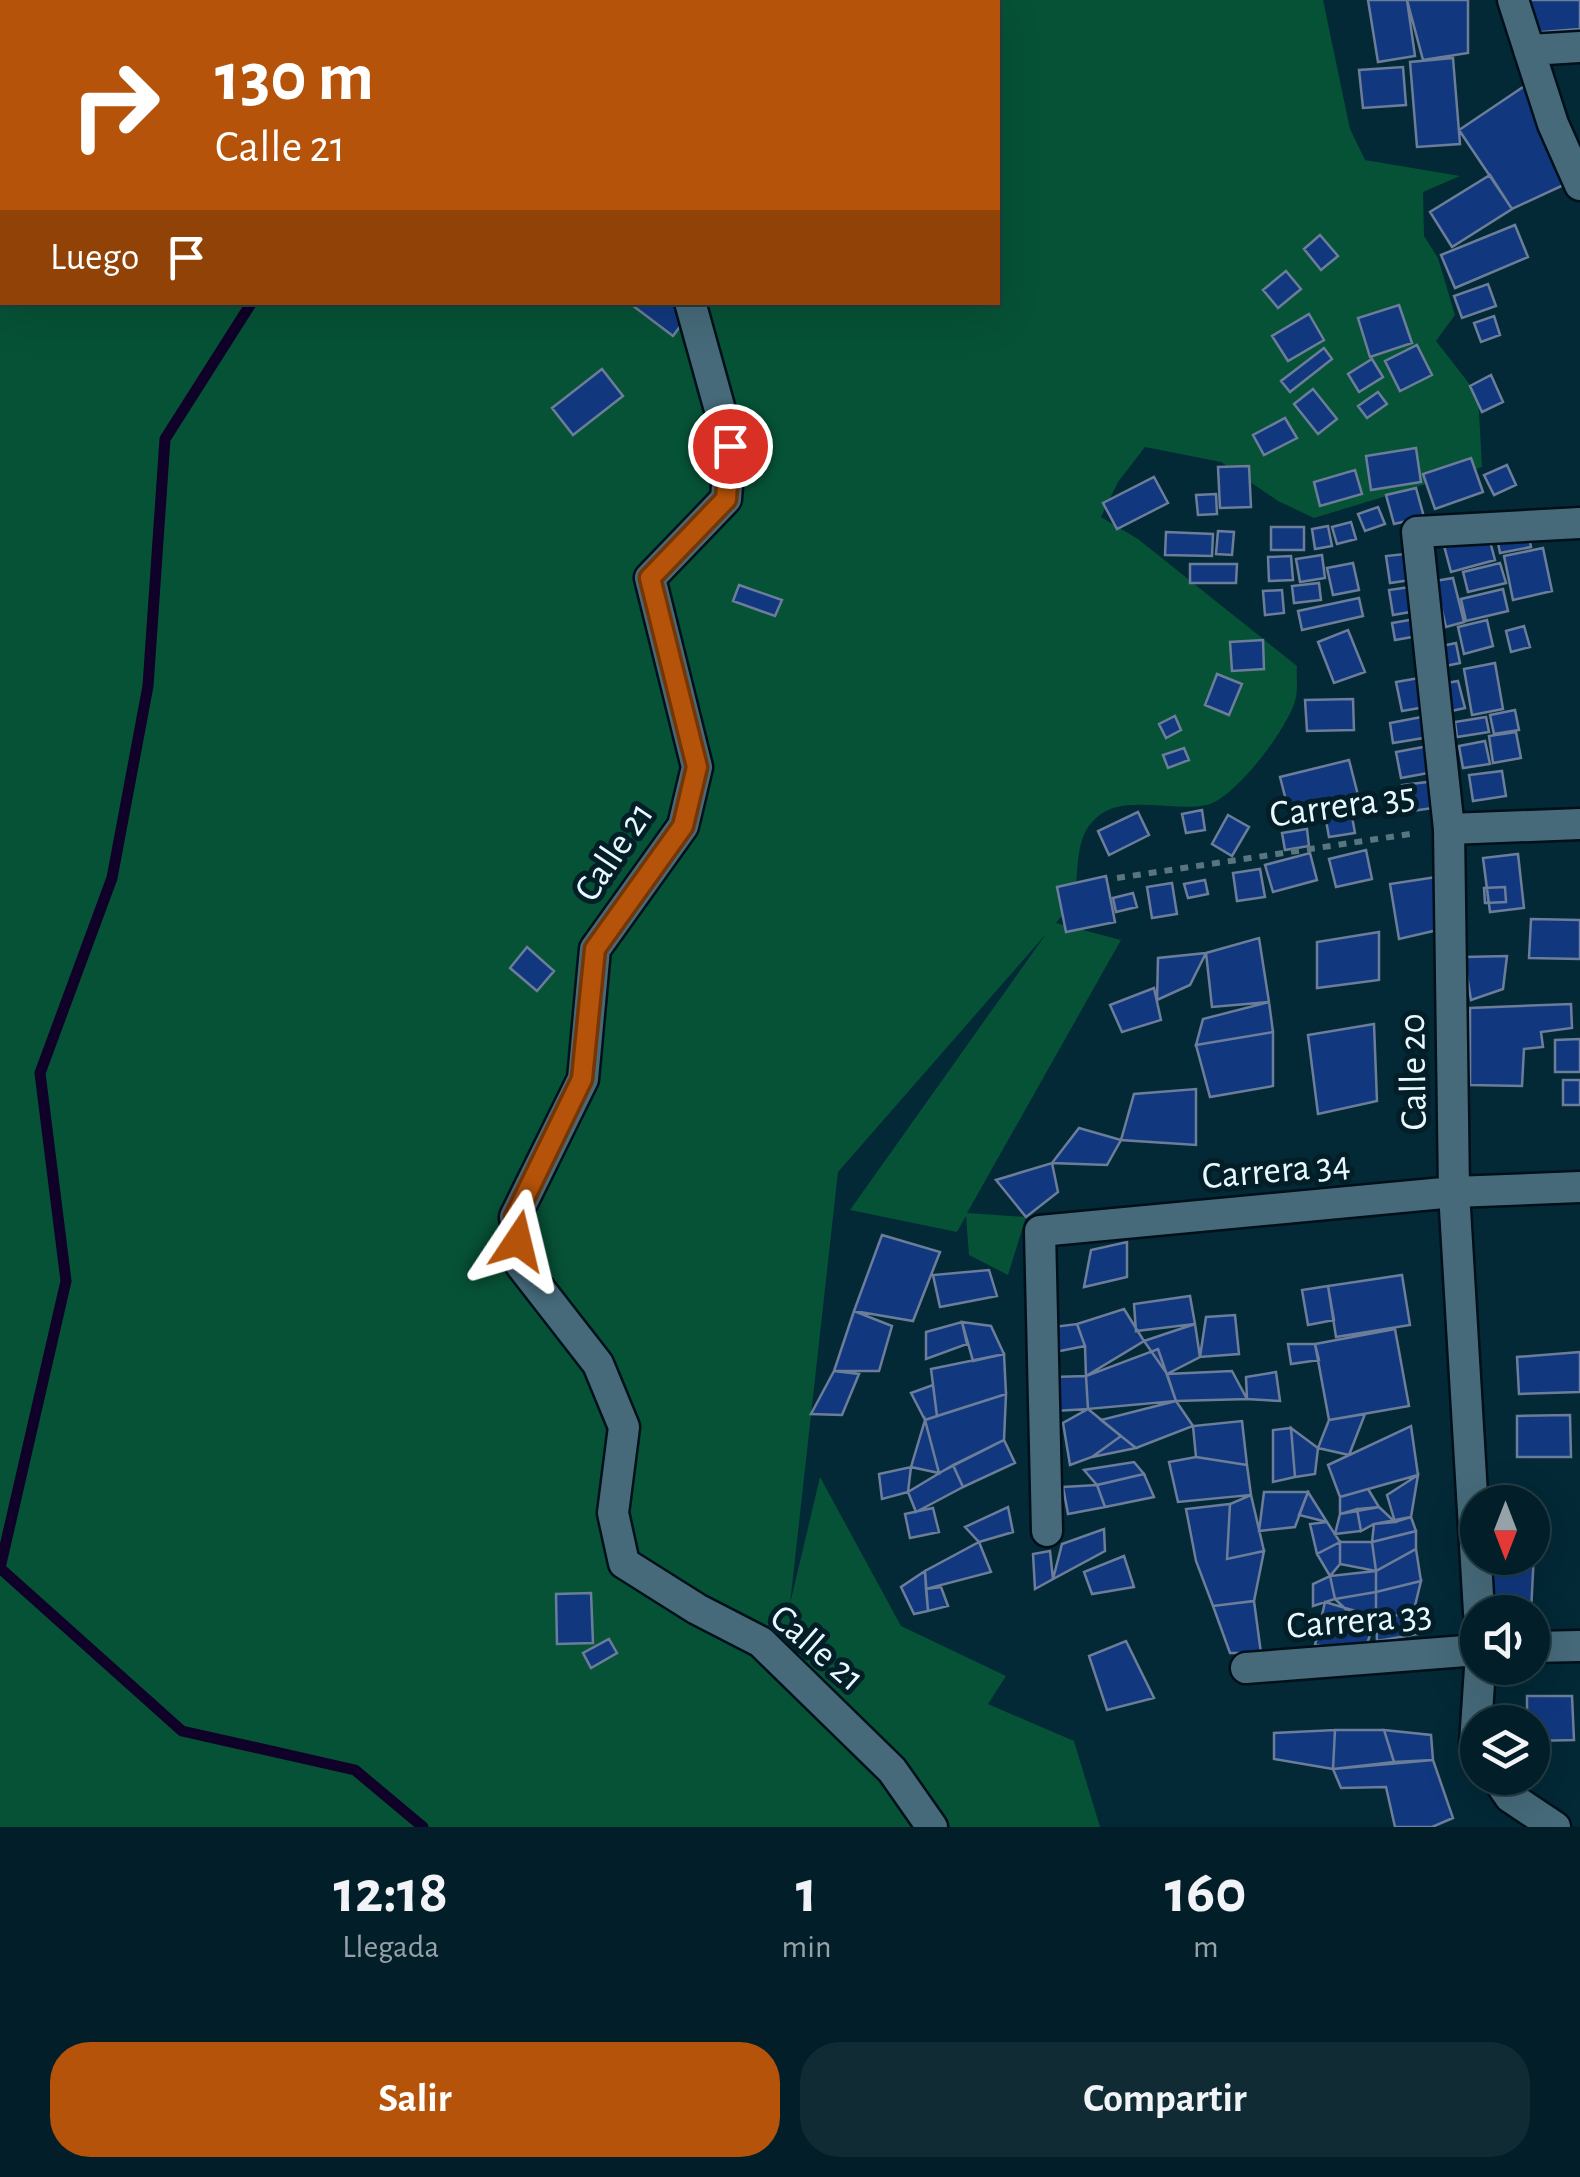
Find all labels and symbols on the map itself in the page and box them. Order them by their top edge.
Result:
pin [688,404,773,489]
street label: Carrera 35 [1267,777,1417,835]
street label: Calle 21 [568,796,661,908]
street label: Calle 20 [1394,1013,1434,1131]
street label: Carrera 34 [1200,1146,1352,1196]
position arrow [466,1189,570,1293]
north arrow [1460,1485,1550,1575]
street label: Carrera 33 [1285,1596,1434,1646]
street label: Calle 21 [763,1598,871,1699]

